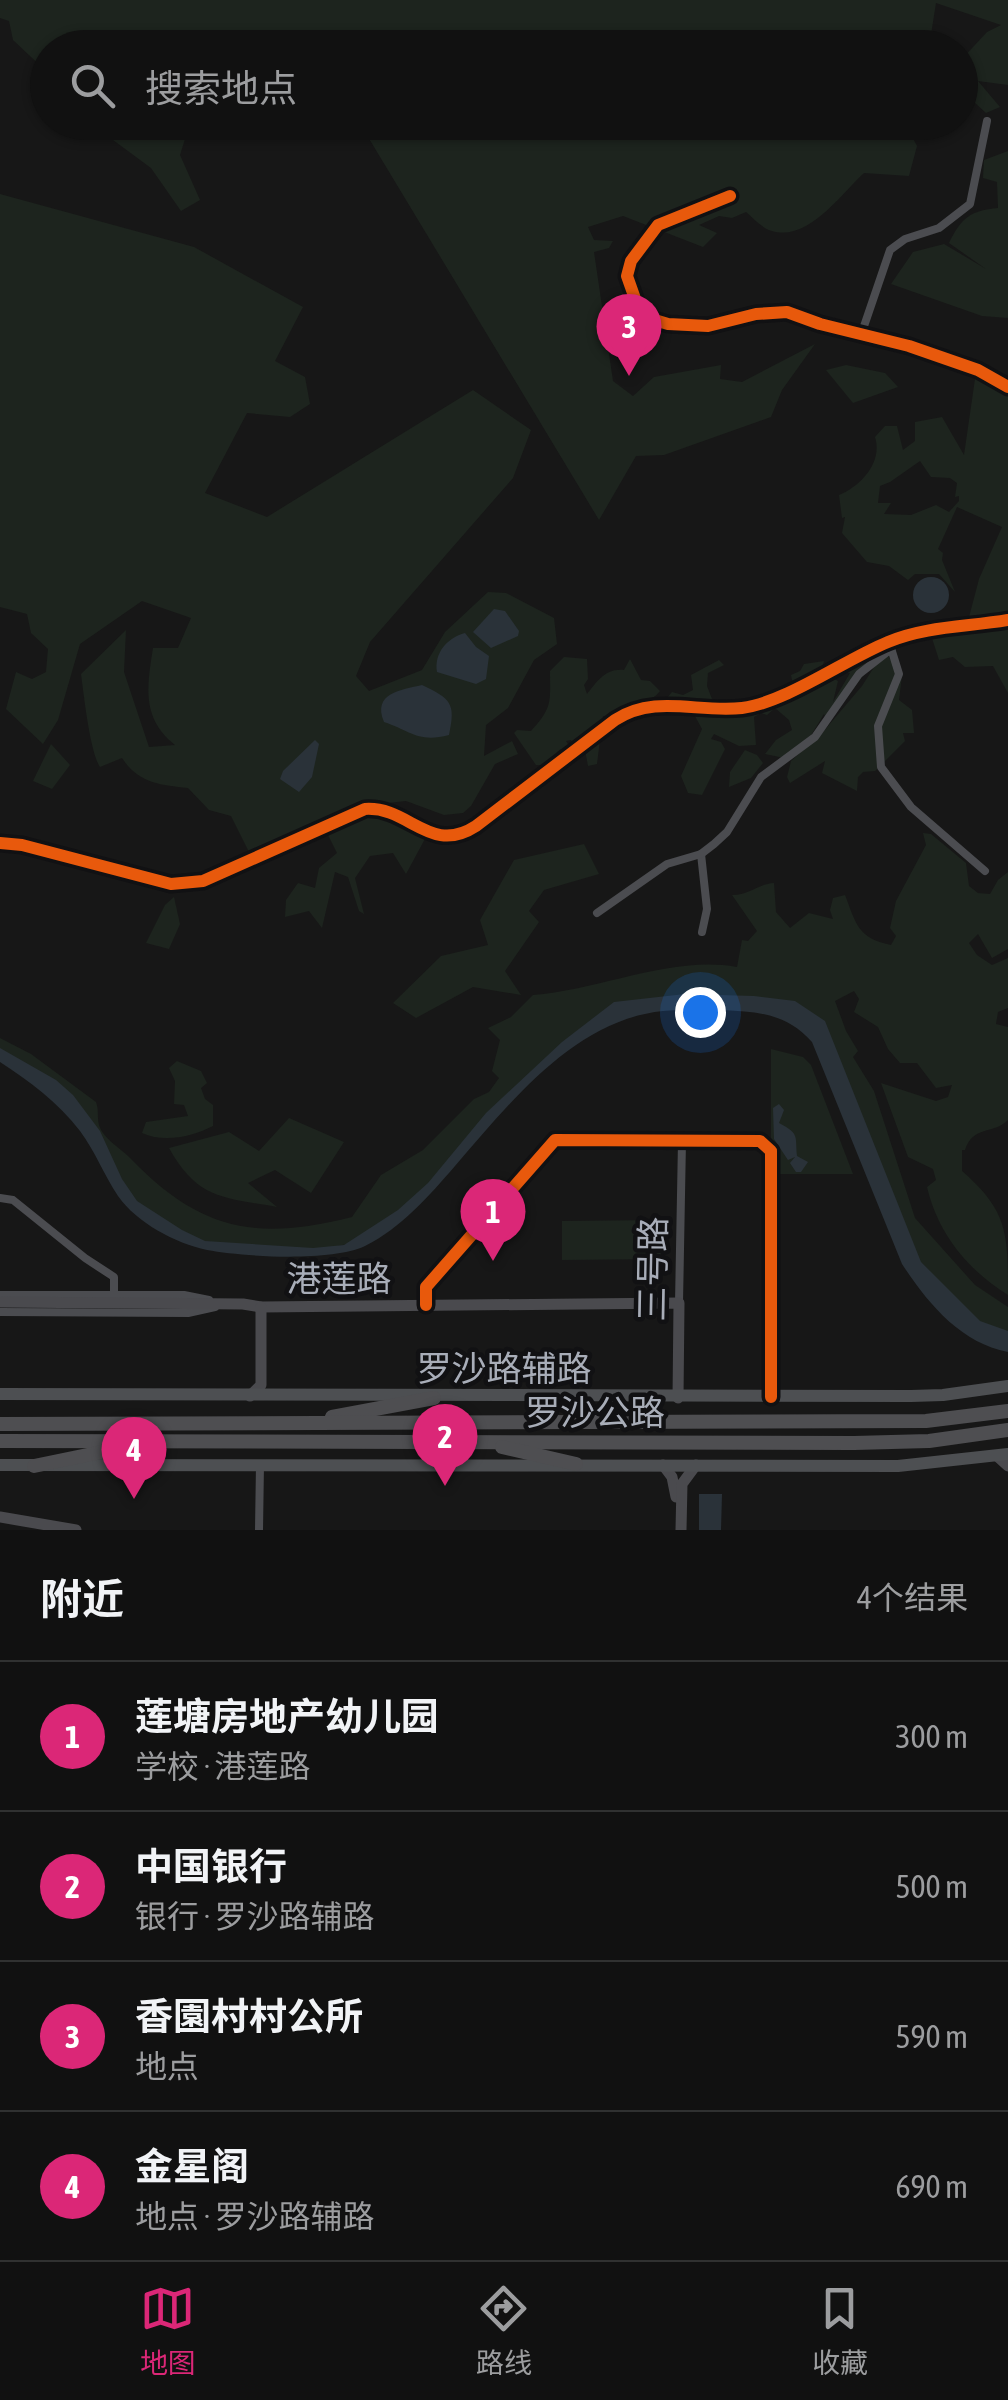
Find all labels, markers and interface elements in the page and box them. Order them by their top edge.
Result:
search box [30,30,978,140]
icon: search [65,58,120,113]
text: 搜索地点 [145,67,297,110]
pin: 3 [596,294,662,376]
your location [675,987,726,1038]
pin: 1 [460,1178,526,1261]
street label: 三号路 [631,1216,673,1322]
street label: 港莲路 [286,1258,392,1298]
street label: 罗沙路辅路 [416,1348,592,1388]
street label: 罗沙公路 [525,1392,665,1432]
pin: 2 [412,1404,478,1486]
pin: 4 [102,1416,166,1499]
text: 附近 [40,1575,124,1623]
text: 4个结果 [857,1579,968,1616]
text: 莲塘房地产幼儿园 [135,1695,439,1738]
text: 1 [65,1718,80,1755]
text: 300 m [895,1718,968,1755]
text: 学校 · 港莲路 [135,1748,311,1785]
text: 中国银行 [135,1845,287,1888]
text: 2 [65,1868,80,1905]
text: 500 m [895,1868,968,1905]
text: 银行 · 罗沙路辅路 [135,1898,375,1935]
text: 香園村村公所 [135,1995,363,2038]
text: 3 [65,2018,80,2055]
text: 590 m [895,2018,968,2055]
text: 地点 [135,2048,199,2085]
text: 金星阁 [135,2145,249,2188]
text: 4 [65,2168,80,2205]
text: 690 m [895,2168,968,2205]
text: 地点 · 罗沙路辅路 [135,2198,375,2235]
tab: 地图 [140,2281,196,2381]
tab: 路线 [476,2281,532,2381]
tab: 收藏 [812,2281,868,2381]

